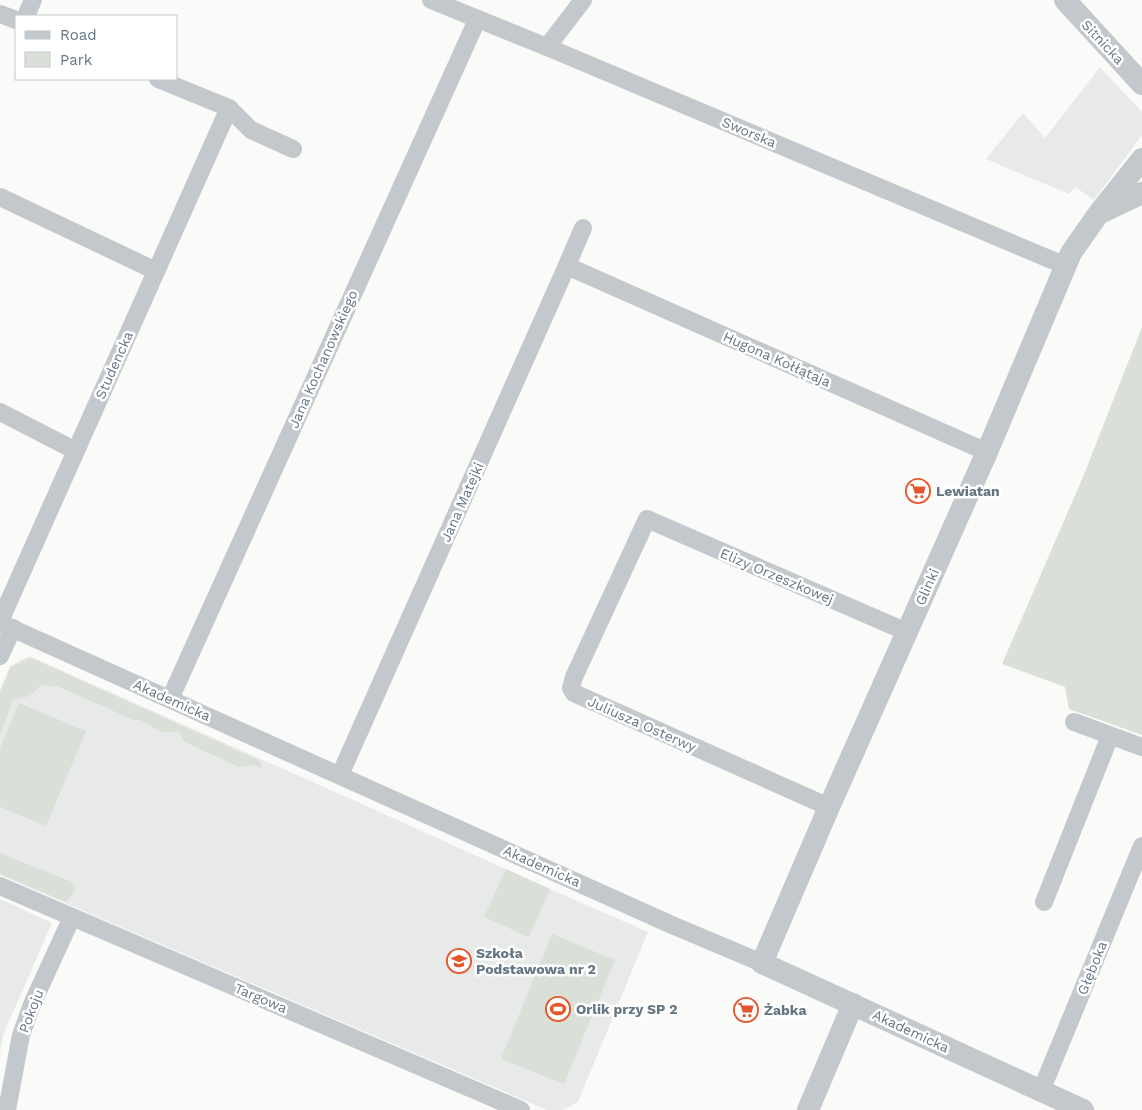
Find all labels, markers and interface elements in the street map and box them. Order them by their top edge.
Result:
legend [15,15,178,80]
street label: Sitnicka [1079,17,1127,67]
text: Road [60,26,97,44]
text: Park [60,51,93,69]
street label: Sworska [719,113,779,151]
street label: Jana Kochanowskiego [285,287,361,431]
street label: Hugona Kołłątaja [721,328,833,390]
street label: Studencka [92,329,136,401]
street label: Jana Matejki [437,460,487,544]
supermarket icon: Lewiatan [905,478,931,504]
place label: Lewiatan [936,483,1000,499]
street label: Elizy Orzeszkowej [718,545,836,607]
street label: Glinki [912,566,942,608]
street label: Akademicka [131,676,213,724]
street label: Juliusza Osterwy [585,693,699,755]
street label: Akademicka [501,842,583,890]
street label: Głęboka [1074,939,1110,997]
place label: Szkoła Podstawowa nr 2 [476,945,596,977]
school or university icon: Szkoła Podstawowa nr 2 [446,948,472,974]
street label: Targowa [232,980,290,1016]
street label: Pokoju [15,987,47,1035]
sports icon: Orlik przy SP 2 [545,996,571,1022]
supermarket icon: Żabka [733,997,759,1023]
place label: Orlik przy SP 2 [576,1001,678,1017]
place label: Żabka [764,1002,807,1018]
street label: Akademicka [870,1006,952,1056]

